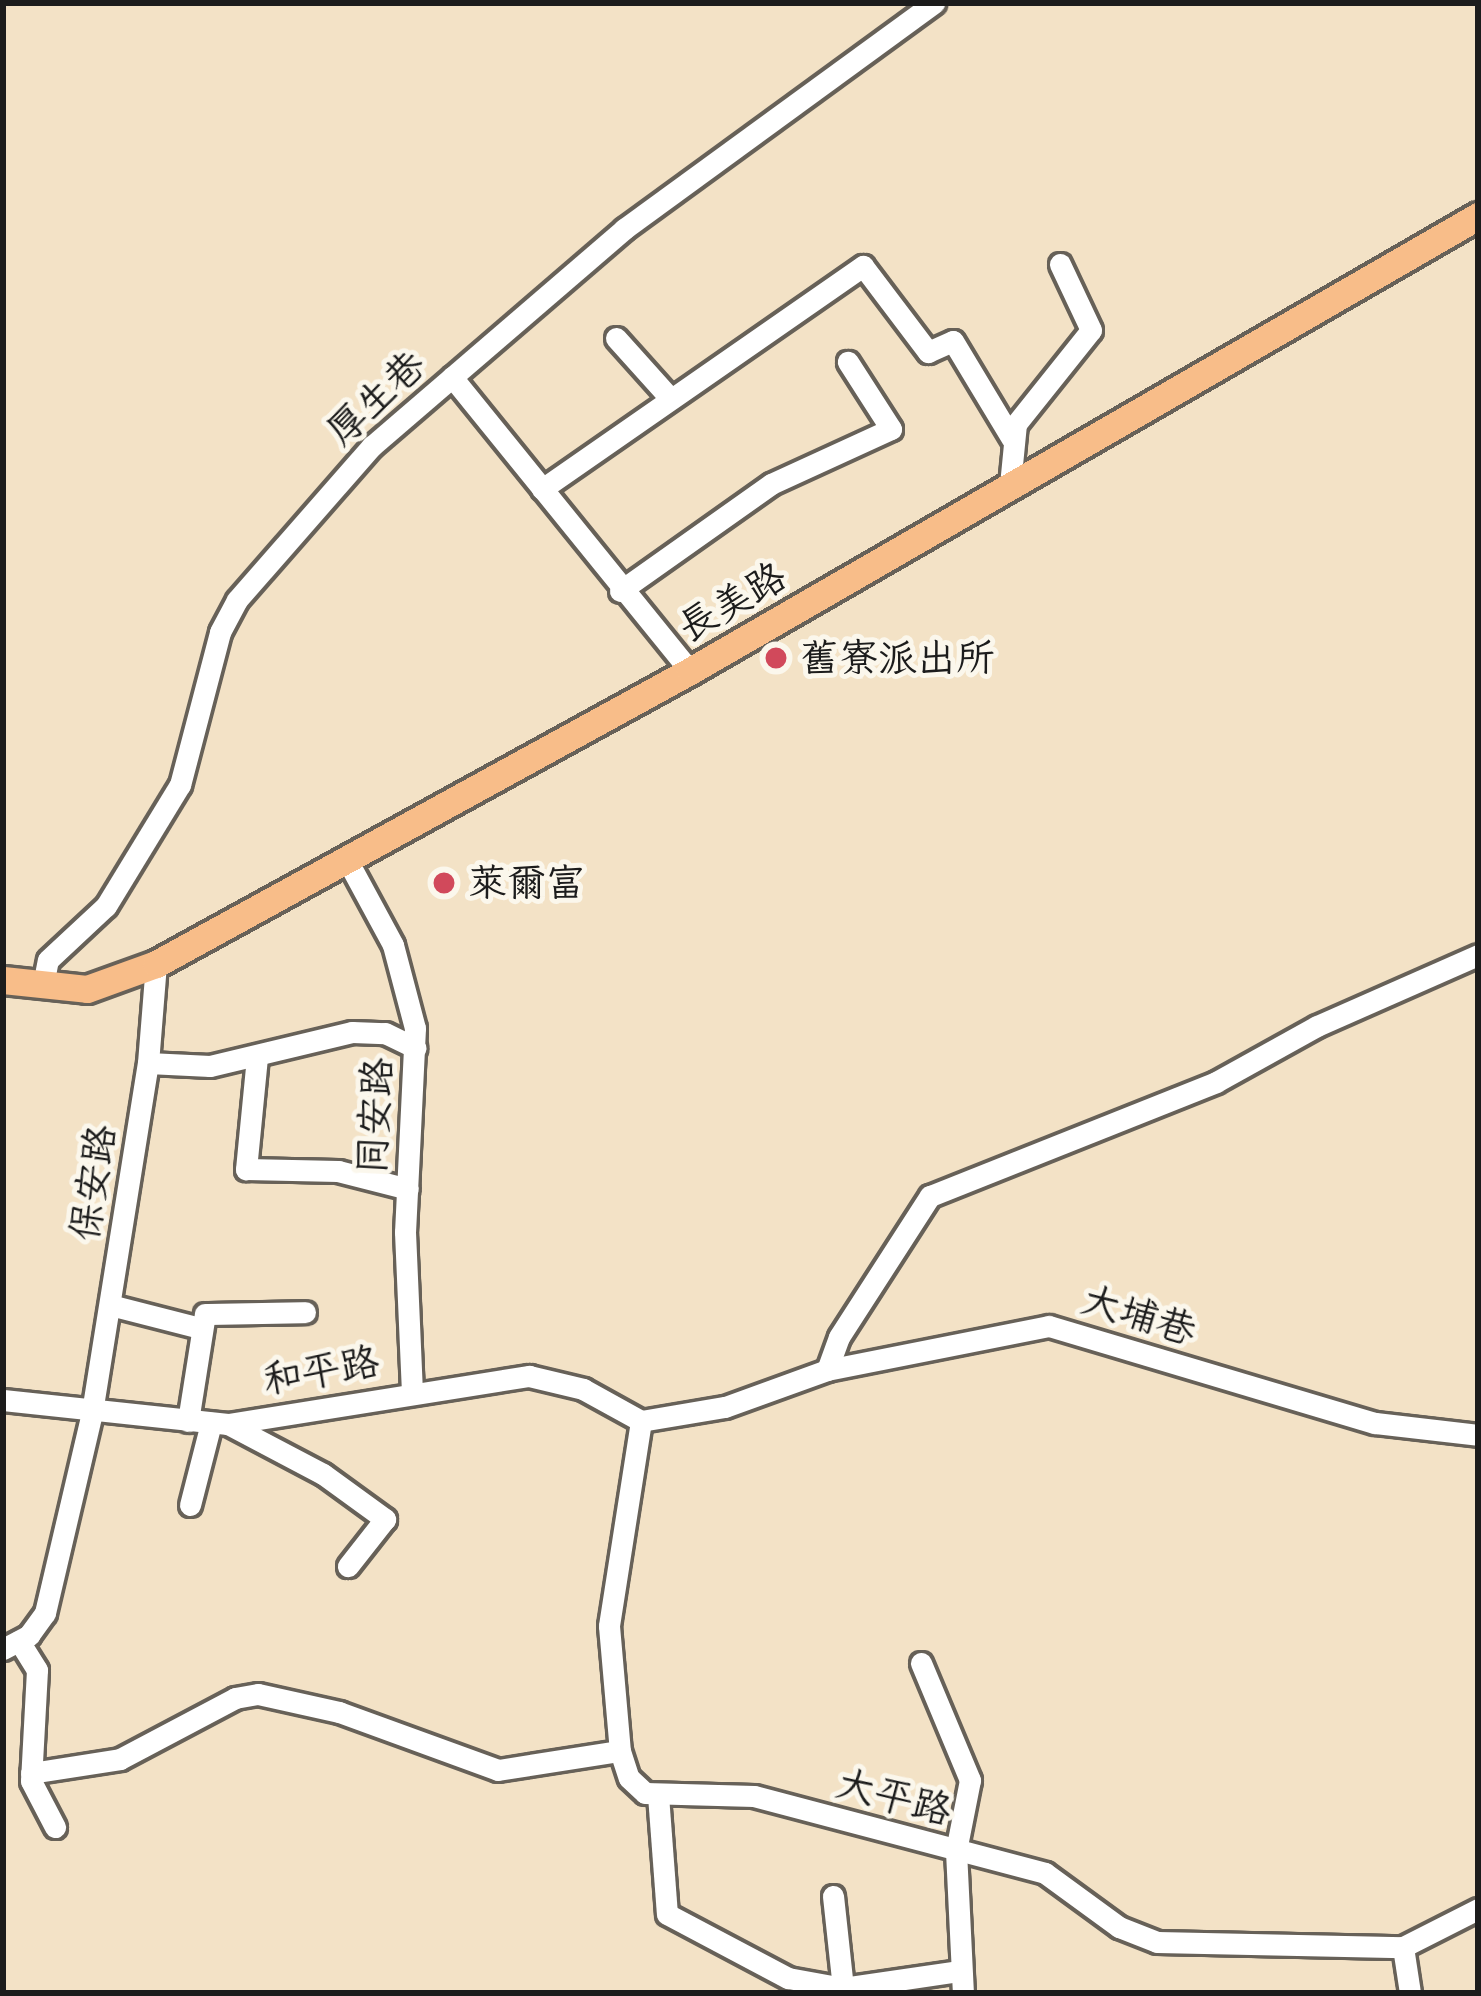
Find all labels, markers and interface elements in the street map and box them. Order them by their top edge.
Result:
street label: 厚生巷 [317,341,435,455]
street label: 長美路 [670,552,794,652]
place label: 舊寮派出所 [800,635,995,681]
marker: 舊寮派出所 [763,645,789,671]
place label: 萊爾富 [468,860,585,906]
marker: 萊爾富 [431,870,457,896]
street label: 同安路 [349,1056,401,1176]
street label: 保安路 [61,1122,125,1244]
street label: 大埔巷 [1076,1276,1202,1354]
street label: 和平路 [259,1338,383,1404]
street label: 大平路 [831,1759,957,1835]

